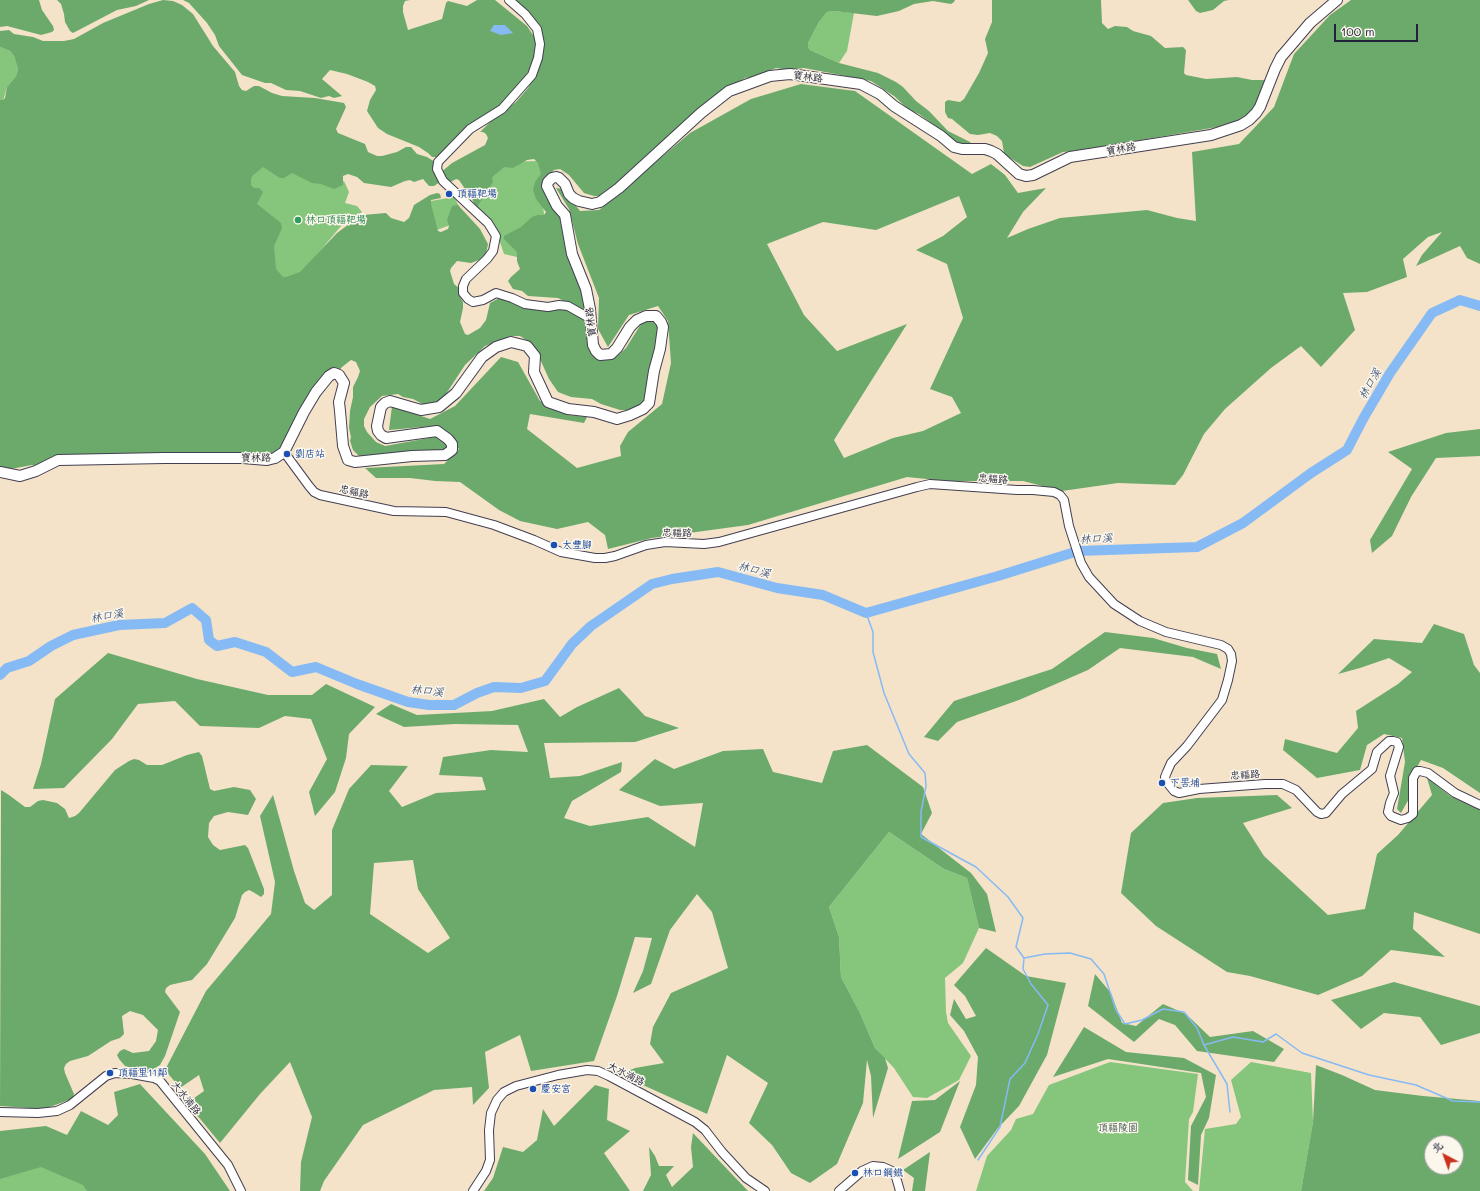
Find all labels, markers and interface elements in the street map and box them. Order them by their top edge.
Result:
scale bar [1336,16,1420,42]
text: 100 m [1341,23,1375,39]
street label: 寶林路 [792,69,824,85]
street label: 寶林路 [1105,140,1137,158]
place label: 頂福靶場 [457,188,497,200]
marker: 頂福靶場 [444,189,454,199]
place label: 林口頂福靶場 [306,214,366,226]
marker: 林口頂福靶場 [293,215,303,225]
street label: 寶林路 [583,306,599,338]
water label: 林口溪 [1356,366,1384,402]
place label: 劉店站 [295,448,325,460]
marker: 劉店站 [282,449,292,459]
street label: 寶林路 [241,452,271,464]
street label: 忠福路 [978,472,1008,486]
street label: 忠福路 [338,483,370,501]
street label: 忠福路 [662,527,692,539]
water label: 林口溪 [1079,532,1113,546]
place label: 大豐腳 [562,539,592,551]
marker: 大豐腳 [549,540,559,550]
water label: 林口溪 [736,559,772,581]
water label: 林口溪 [90,607,124,625]
water label: 林口溪 [410,683,444,699]
street label: 忠福路 [1230,768,1260,782]
place label: 下罟埔 [1170,777,1200,789]
marker: 下罟埔 [1157,778,1167,788]
street label: 大水湳路 [605,1060,647,1088]
place label: 頂福里11鄰 [118,1067,167,1079]
marker: 頂福里11鄰 [105,1068,115,1078]
street label: 大水湳路 [169,1079,203,1117]
place label: 慶安宮 [541,1083,571,1095]
marker: 慶安宮 [528,1084,538,1094]
park label: 頂福陵園 [1098,1122,1138,1134]
north arrow [1424,1135,1464,1175]
text: 北 [1427,1137,1446,1156]
place label: 林口鋼鐵 [863,1167,903,1179]
marker: 林口鋼鐵 [850,1168,860,1178]

